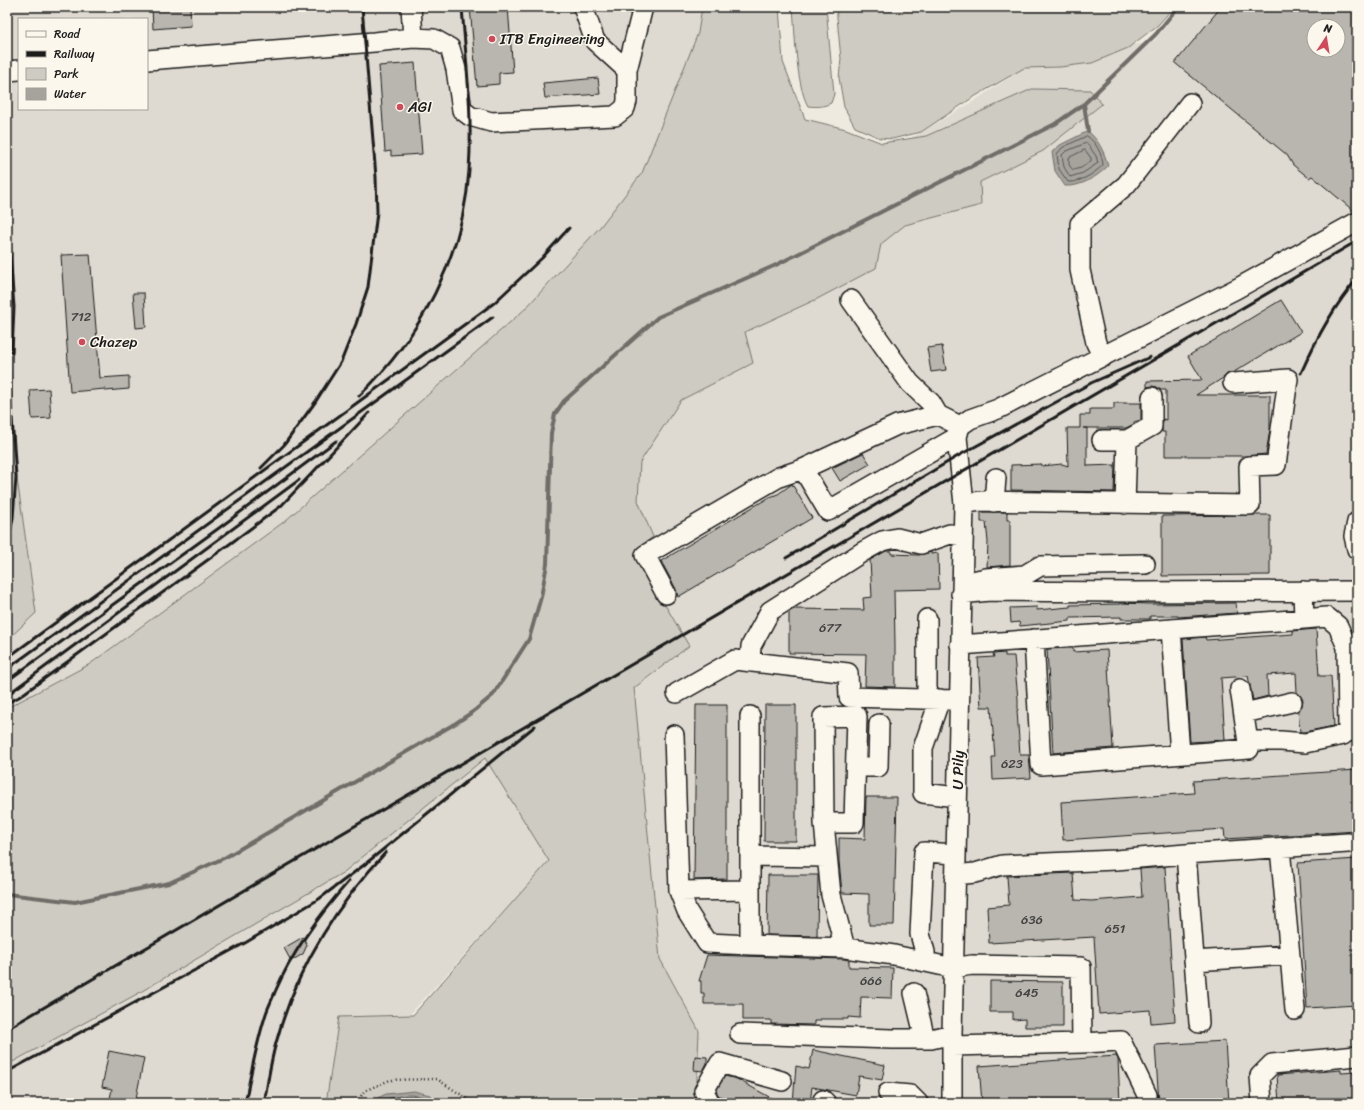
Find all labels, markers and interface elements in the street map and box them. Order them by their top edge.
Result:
legend [18,18,148,110]
north arrow [1306,18,1346,58]
text: N [1321,18,1334,39]
text: Road [54,23,81,45]
place label: ITB Engineering [499,26,605,52]
marker: ITB Engineering [487,34,497,44]
text: Railway [54,43,95,65]
text: Park [54,63,79,85]
text: Water [54,83,87,105]
place label: AGI [407,94,432,120]
marker: AGI [395,102,405,112]
house number: 712 [71,305,92,328]
place label: Chazep [90,329,138,355]
marker: Chazep [77,337,87,347]
house number: 677 [819,616,843,639]
street label: U Pily [945,750,971,790]
house number: 623 [1001,752,1023,775]
house number: 636 [1021,908,1043,931]
house number: 651 [1105,917,1126,940]
house number: 666 [860,969,882,992]
house number: 645 [1015,981,1039,1004]

